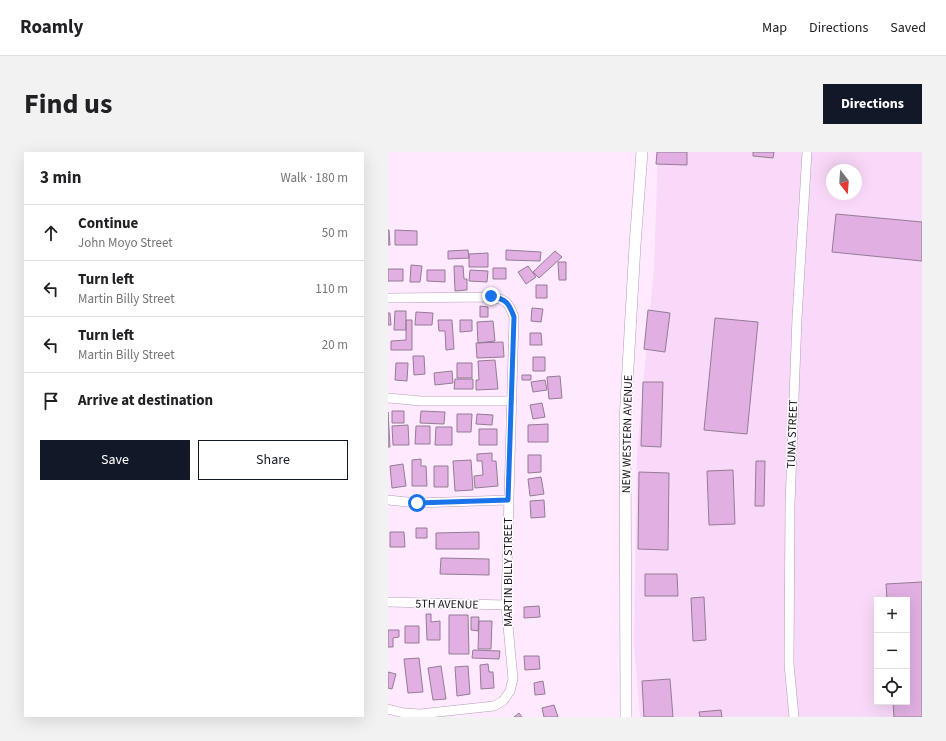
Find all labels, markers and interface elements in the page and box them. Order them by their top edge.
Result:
text: Roamly [20,14,83,41]
text: Map [762,18,787,38]
text: Directions [809,18,868,38]
text: Saved [890,18,926,38]
text: Find us [24,84,112,124]
button: Directions [823,84,922,124]
north arrow [826,164,862,200]
text: 3 min [40,166,81,190]
text: Walk · 180 m [280,169,348,187]
text: Continue [78,213,138,234]
icon: ahead [40,222,62,244]
text: 50 m [322,224,348,242]
text: John Moyo Street [78,234,173,252]
text: Turn left [78,269,134,290]
icon: left [40,278,62,300]
text: 110 m [315,280,348,298]
route end [482,287,500,305]
text: Martin Billy Street [78,290,175,308]
text: Turn left [78,325,134,346]
icon: left [40,334,62,356]
text: 20 m [322,336,348,354]
text: Martin Billy Street [78,346,175,364]
street label: NEW WESTERN AVENUE [618,375,637,493]
icon: arrive [40,390,62,412]
text: Arrive at destination [78,390,213,411]
street label: TUNA STREET [783,399,802,469]
button: Save [40,440,190,480]
button: Share [198,440,348,480]
route start [408,494,426,512]
street label: MARTIN BILLY STREET [500,517,517,627]
street label: 5TH AVENUE [415,595,479,614]
map controls [874,597,910,705]
button: + [874,597,910,633]
button: − [874,633,910,669]
button: locate [874,669,910,705]

